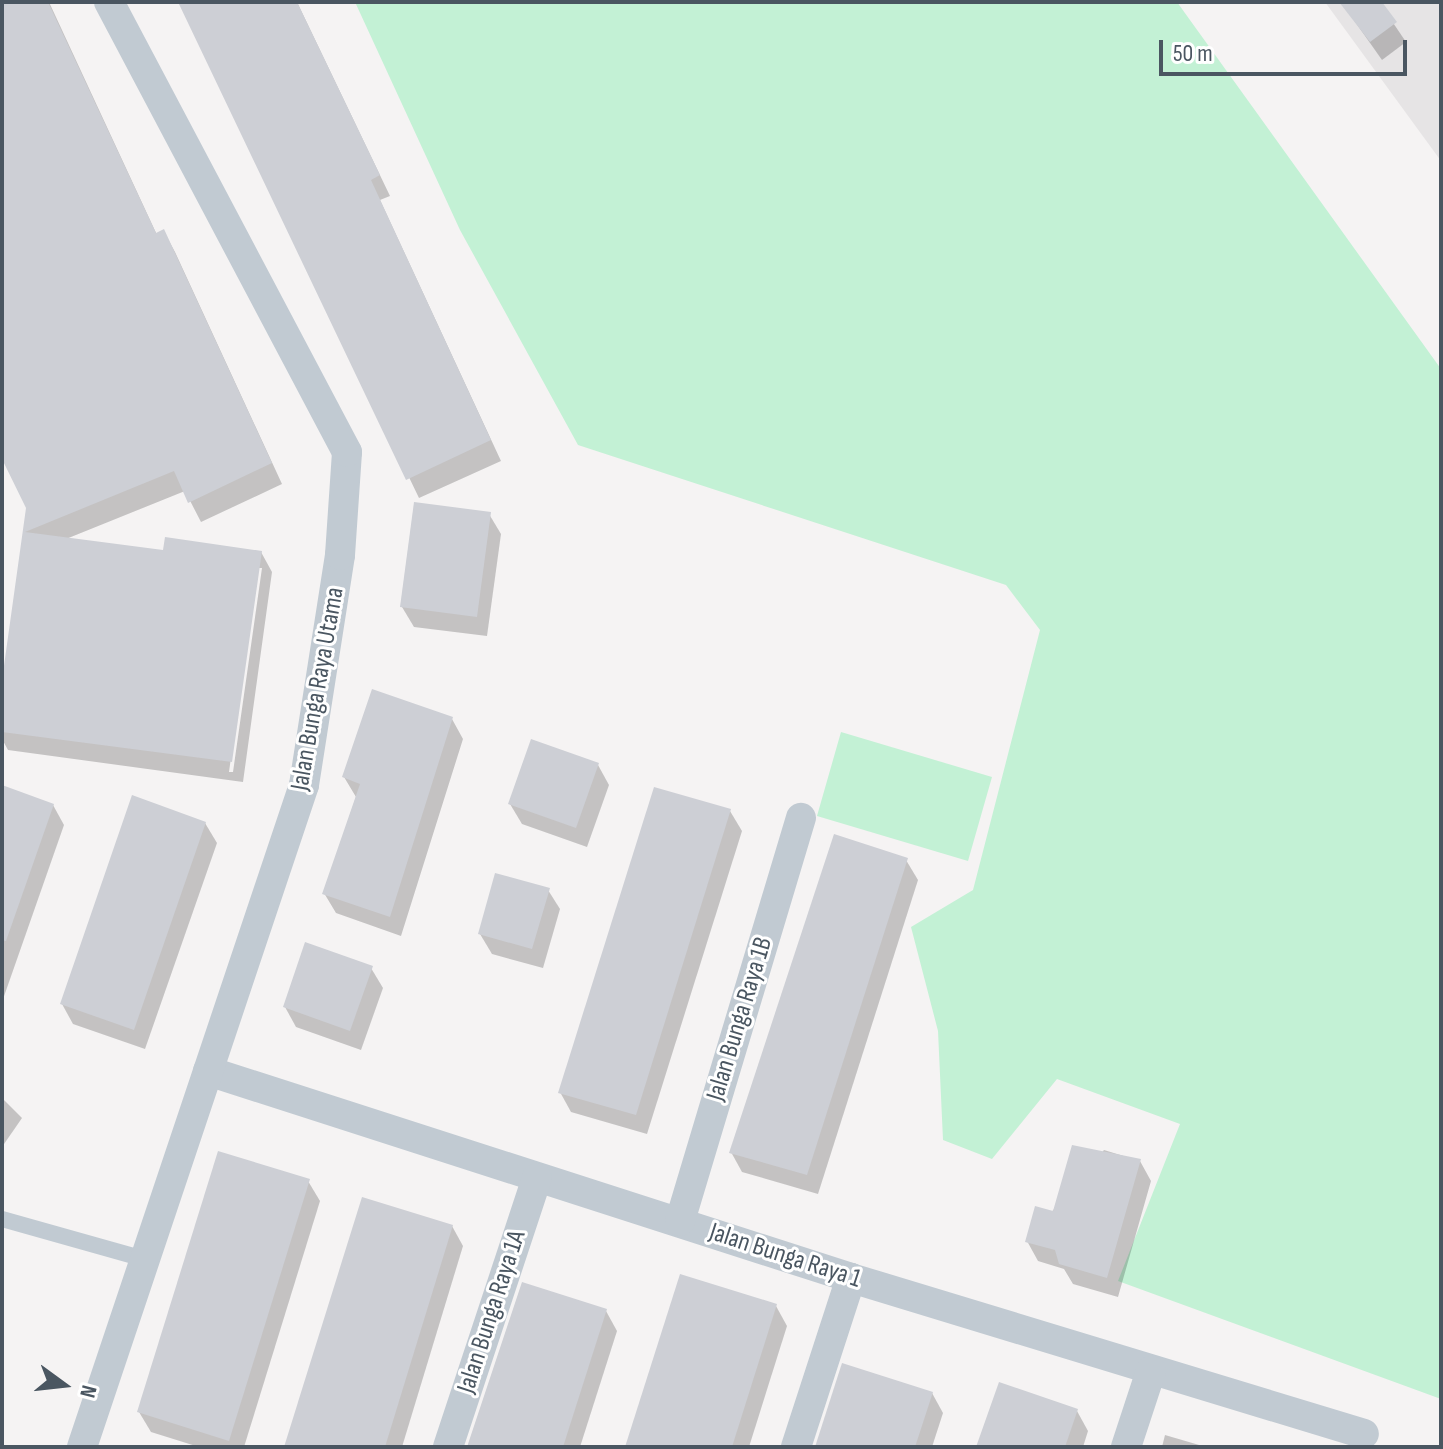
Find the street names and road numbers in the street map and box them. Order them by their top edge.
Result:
street label: Jalan Bunga Raya Utama [285,585,351,793]
street label: Jalan Bunga Raya 1B [700,933,780,1105]
street label: Jalan Bunga Raya 1 [705,1217,865,1295]
street label: Jalan Bunga Raya 1A [451,1227,533,1397]

